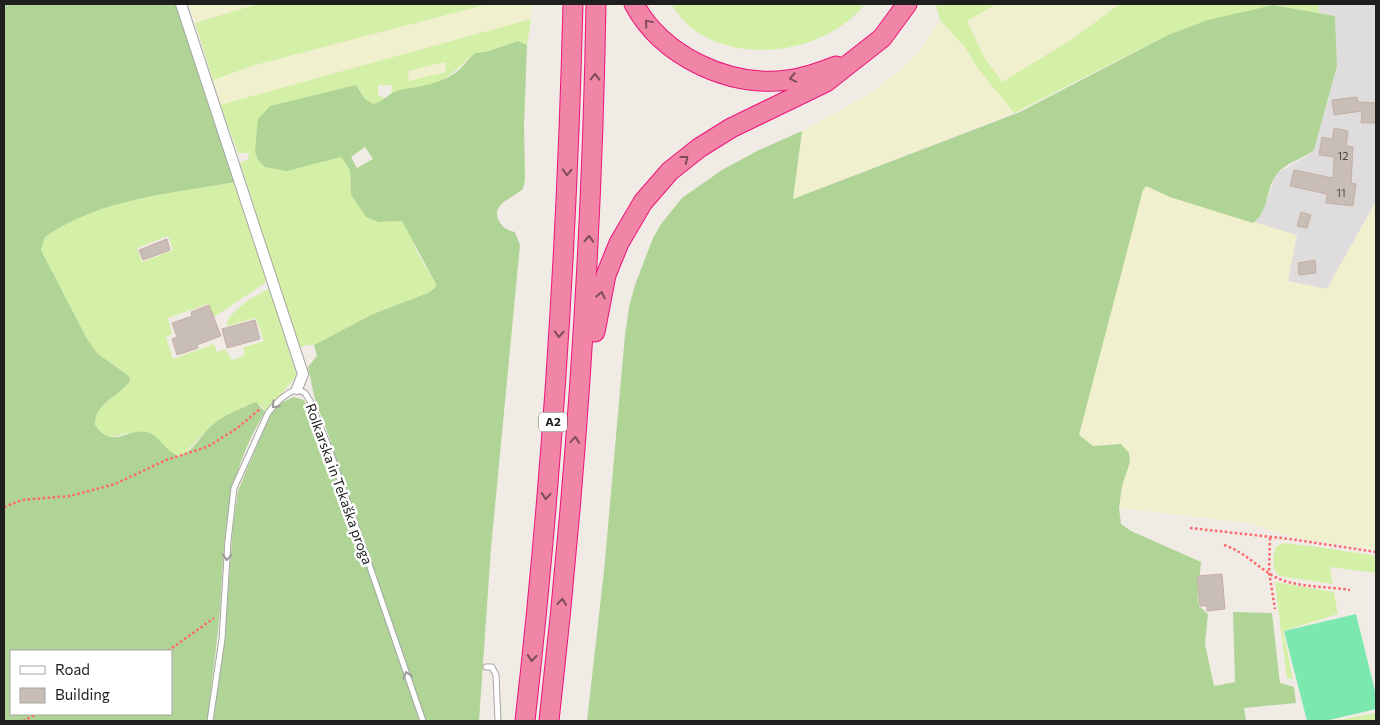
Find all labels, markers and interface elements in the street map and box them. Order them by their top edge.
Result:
one-way arrow [644,20,653,29]
one-way arrow [590,72,600,80]
one-way arrow [788,73,797,83]
house number: 12 [1338,149,1348,162]
one-way arrow [679,156,688,165]
one-way arrow [562,168,573,176]
house number: 11 [1336,186,1346,199]
one-way arrow [583,235,594,243]
one-way arrow [595,290,606,299]
one-way arrow [554,330,565,338]
one-way arrow [271,400,280,409]
street label: Rolkarska in Tekaška proga [302,401,377,567]
road number: A2 [539,412,567,432]
one-way arrow [570,436,581,444]
one-way arrow [541,492,552,500]
one-way arrow [221,554,232,562]
one-way arrow [556,598,567,606]
legend [10,650,172,715]
one-way arrow [527,654,538,662]
text: Road [55,660,90,678]
one-way arrow [403,672,413,680]
text: Building [55,685,110,703]

